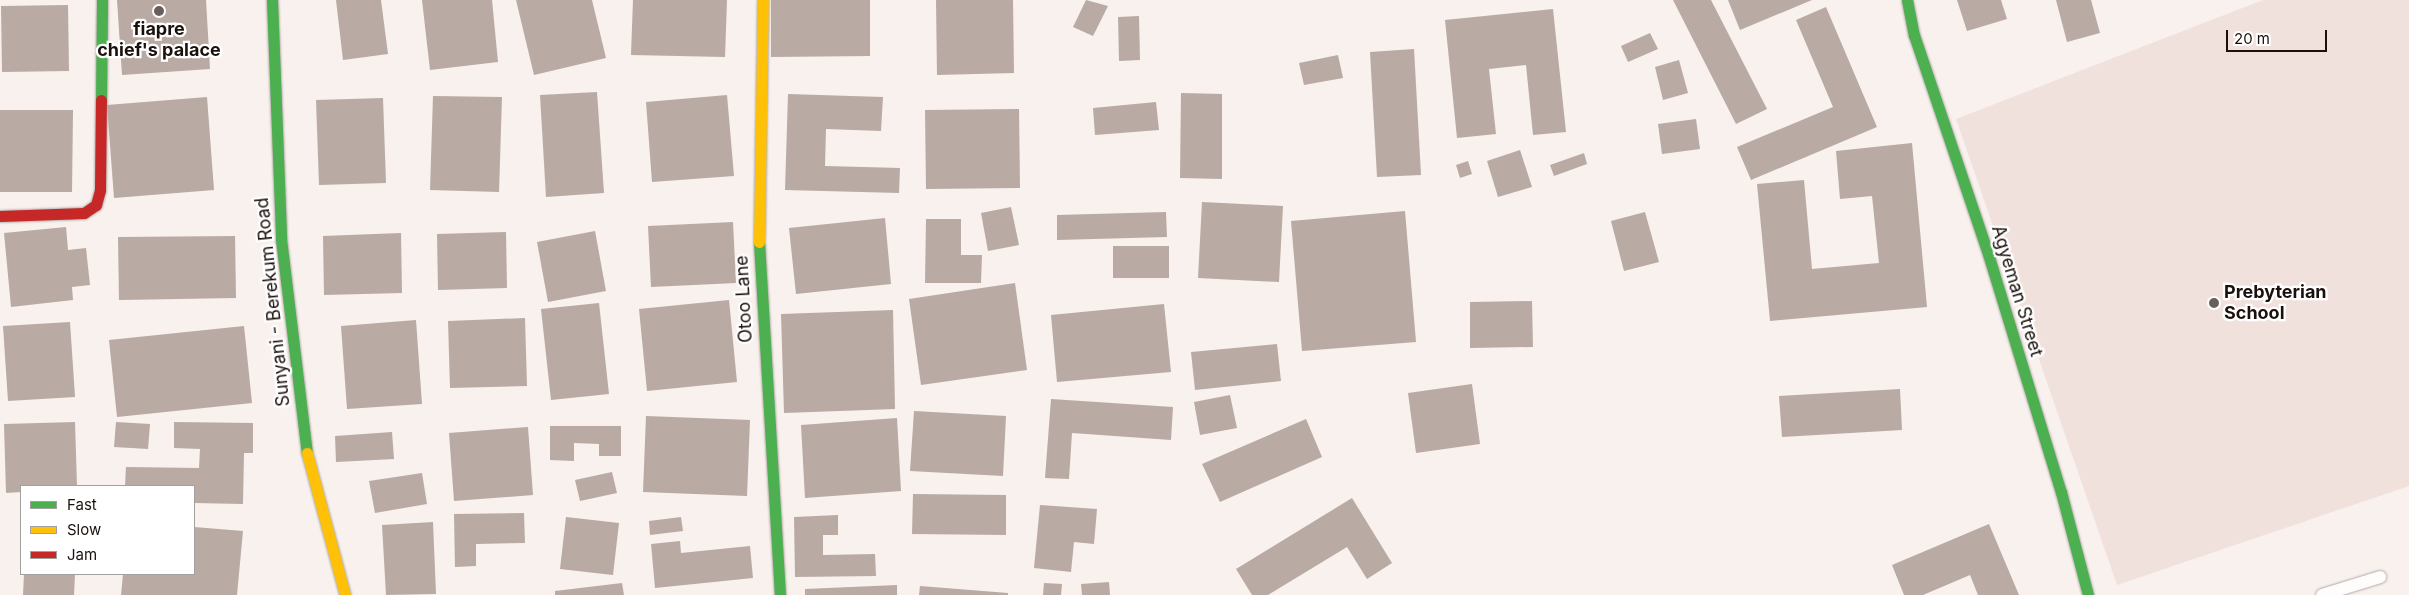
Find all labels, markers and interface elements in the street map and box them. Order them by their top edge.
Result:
marker: fiapre chief's palace [153,5,165,17]
place label: fiapre chief's palace [97,19,221,62]
scale bar [2229,20,2330,52]
text: 20 m [2234,29,2270,48]
street label: Sunyani - Berekum Road [251,196,295,408]
street label: Agyeman Street [1987,223,2047,359]
street label: Otoo Lane [731,255,757,343]
place label: Prebyterian School [2224,282,2327,324]
marker: Prebyterian School [2208,297,2220,309]
legend [20,485,195,575]
text: Fast [67,495,97,514]
text: Slow [67,520,101,539]
text: Jam [67,545,97,564]

